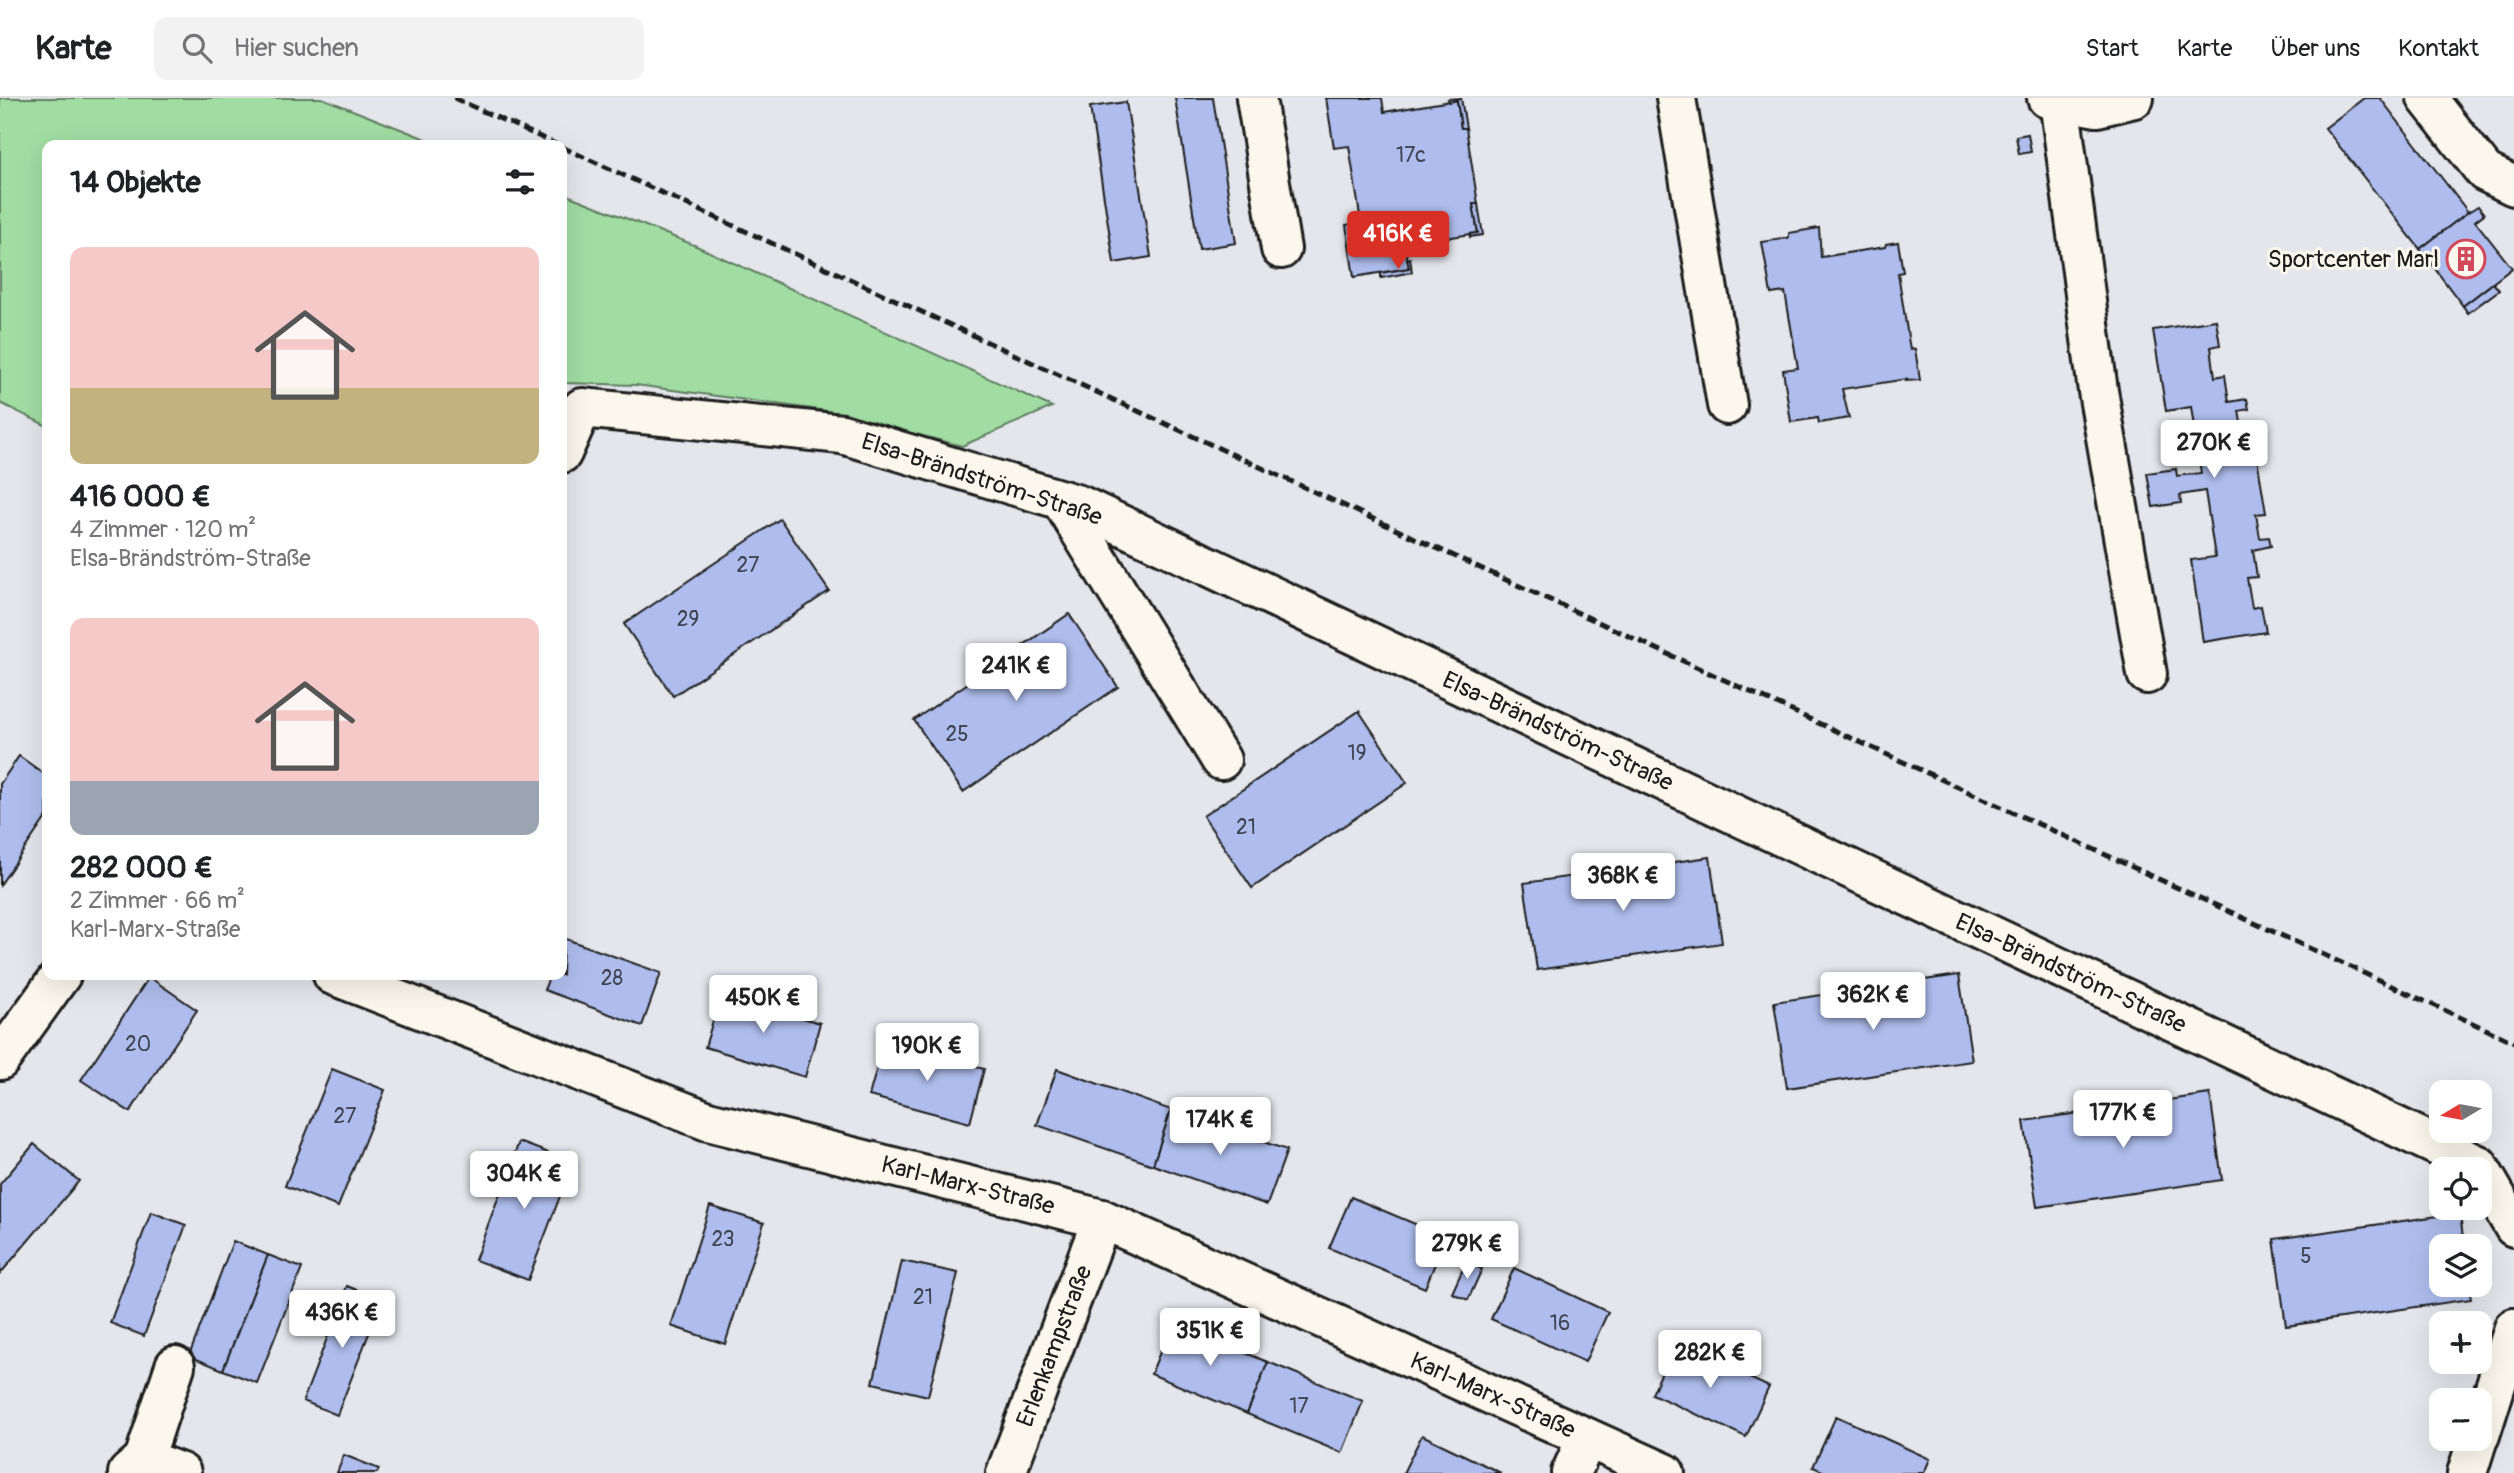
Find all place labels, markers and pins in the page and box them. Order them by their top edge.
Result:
pin: 416K € [1341,212,1455,271]
building icon: Sportcenter Marl [2445,238,2487,280]
place label: Sportcenter Marl [2268,245,2439,274]
pin: 270K € [2157,420,2271,480]
pin: 241K € [959,644,1073,703]
pin: 368K € [1566,854,1680,913]
pin: 362K € [1816,972,1930,1032]
pin: 450K € [706,976,820,1035]
pin: 190K € [870,1024,984,1083]
pin: 177K € [2066,1090,2180,1150]
pin: 174K € [1163,1098,1277,1157]
pin: 304K € [467,1152,581,1211]
pin: 279K € [1410,1222,1524,1281]
pin: 436K € [285,1290,399,1350]
pin: 351K € [1153,1308,1267,1368]
pin: 282K € [1653,1330,1767,1390]

